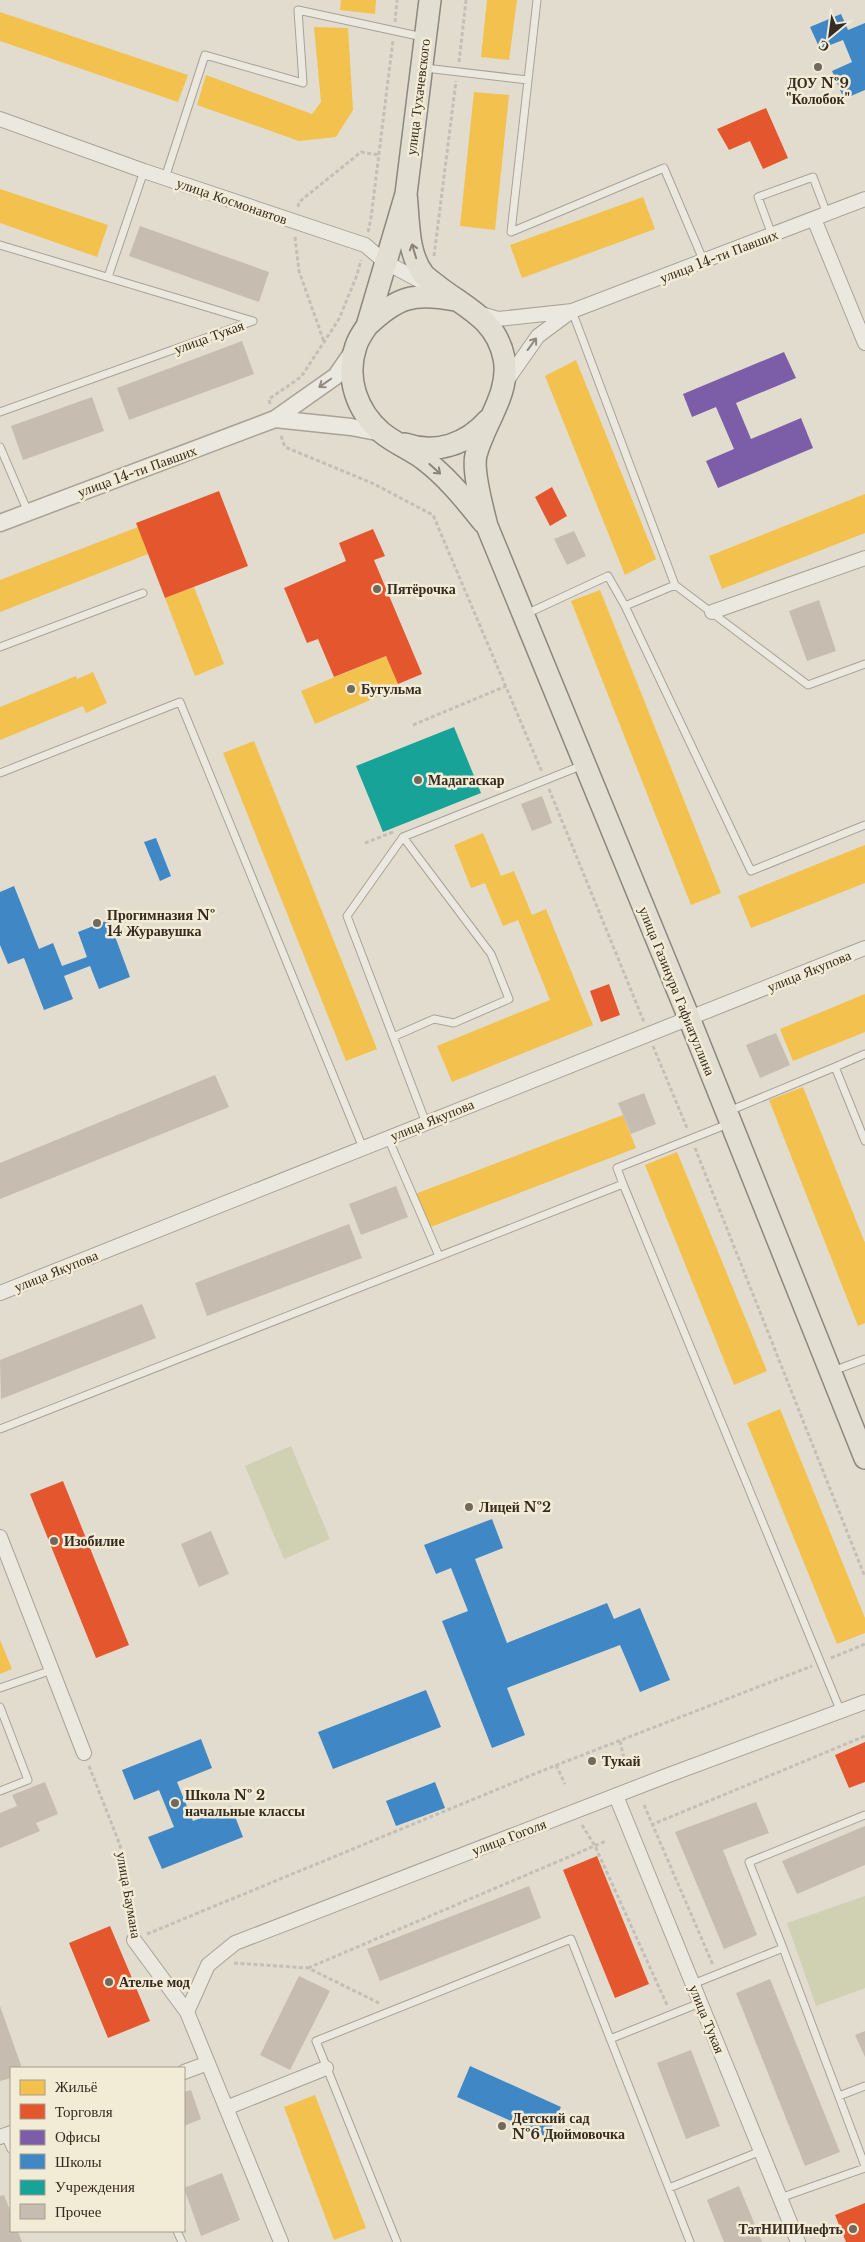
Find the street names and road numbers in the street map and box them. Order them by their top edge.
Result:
street label: улица Тухачевского [402,38,434,156]
street label: улица Космонавтов [174,174,290,229]
street label: улица 14-ти Павших [657,225,781,287]
street label: улица Тукая [172,316,247,358]
street label: улица 14-ти Павших [75,441,199,501]
street label: улица Газинура Гафиатуллина [635,904,720,1079]
street label: улица Якупова [765,946,854,996]
street label: улица Якупова [388,1095,477,1145]
street label: улица Якупова [12,1246,101,1296]
street label: улица Гоголя [469,1814,549,1859]
street label: улица Баумана [113,1850,146,1940]
street label: улица Тукая [685,1982,729,2057]

